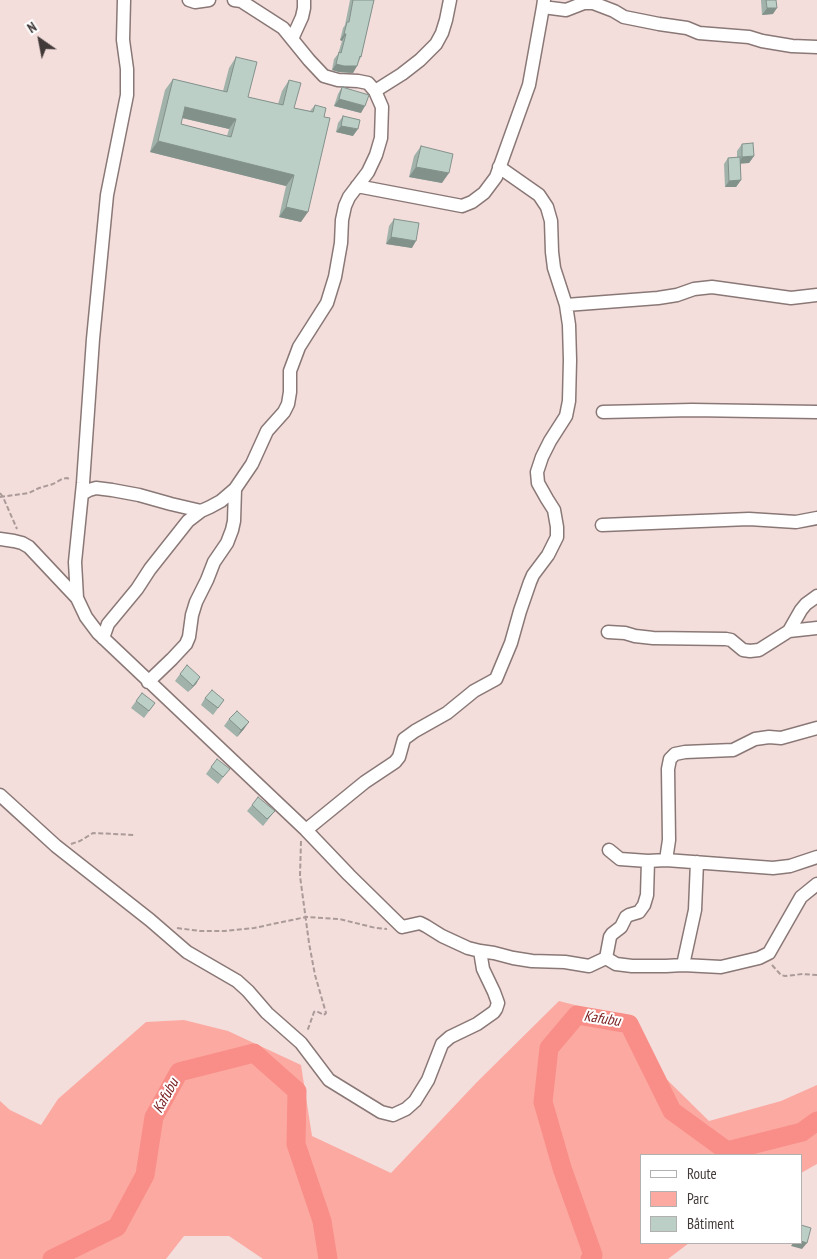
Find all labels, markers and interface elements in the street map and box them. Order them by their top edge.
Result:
north arrow [15,15,65,65]
text: N [24,18,40,37]
water label: Kafubu [583,1007,621,1031]
water label: Kafubu [149,1076,183,1116]
legend [640,1154,802,1244]
text: Route [687,1164,717,1183]
text: Parc [687,1189,709,1208]
text: Bâtiment [687,1214,734,1233]

